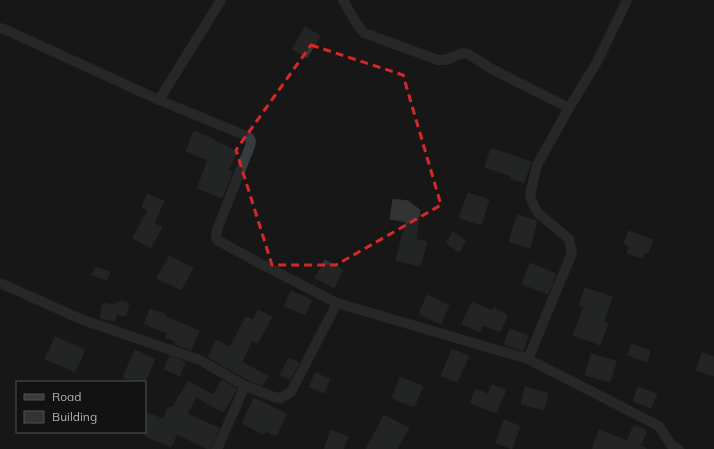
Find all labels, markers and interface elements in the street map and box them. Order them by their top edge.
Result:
legend [16,381,146,433]
text: Road [52,389,81,404]
text: Building [52,409,97,424]

